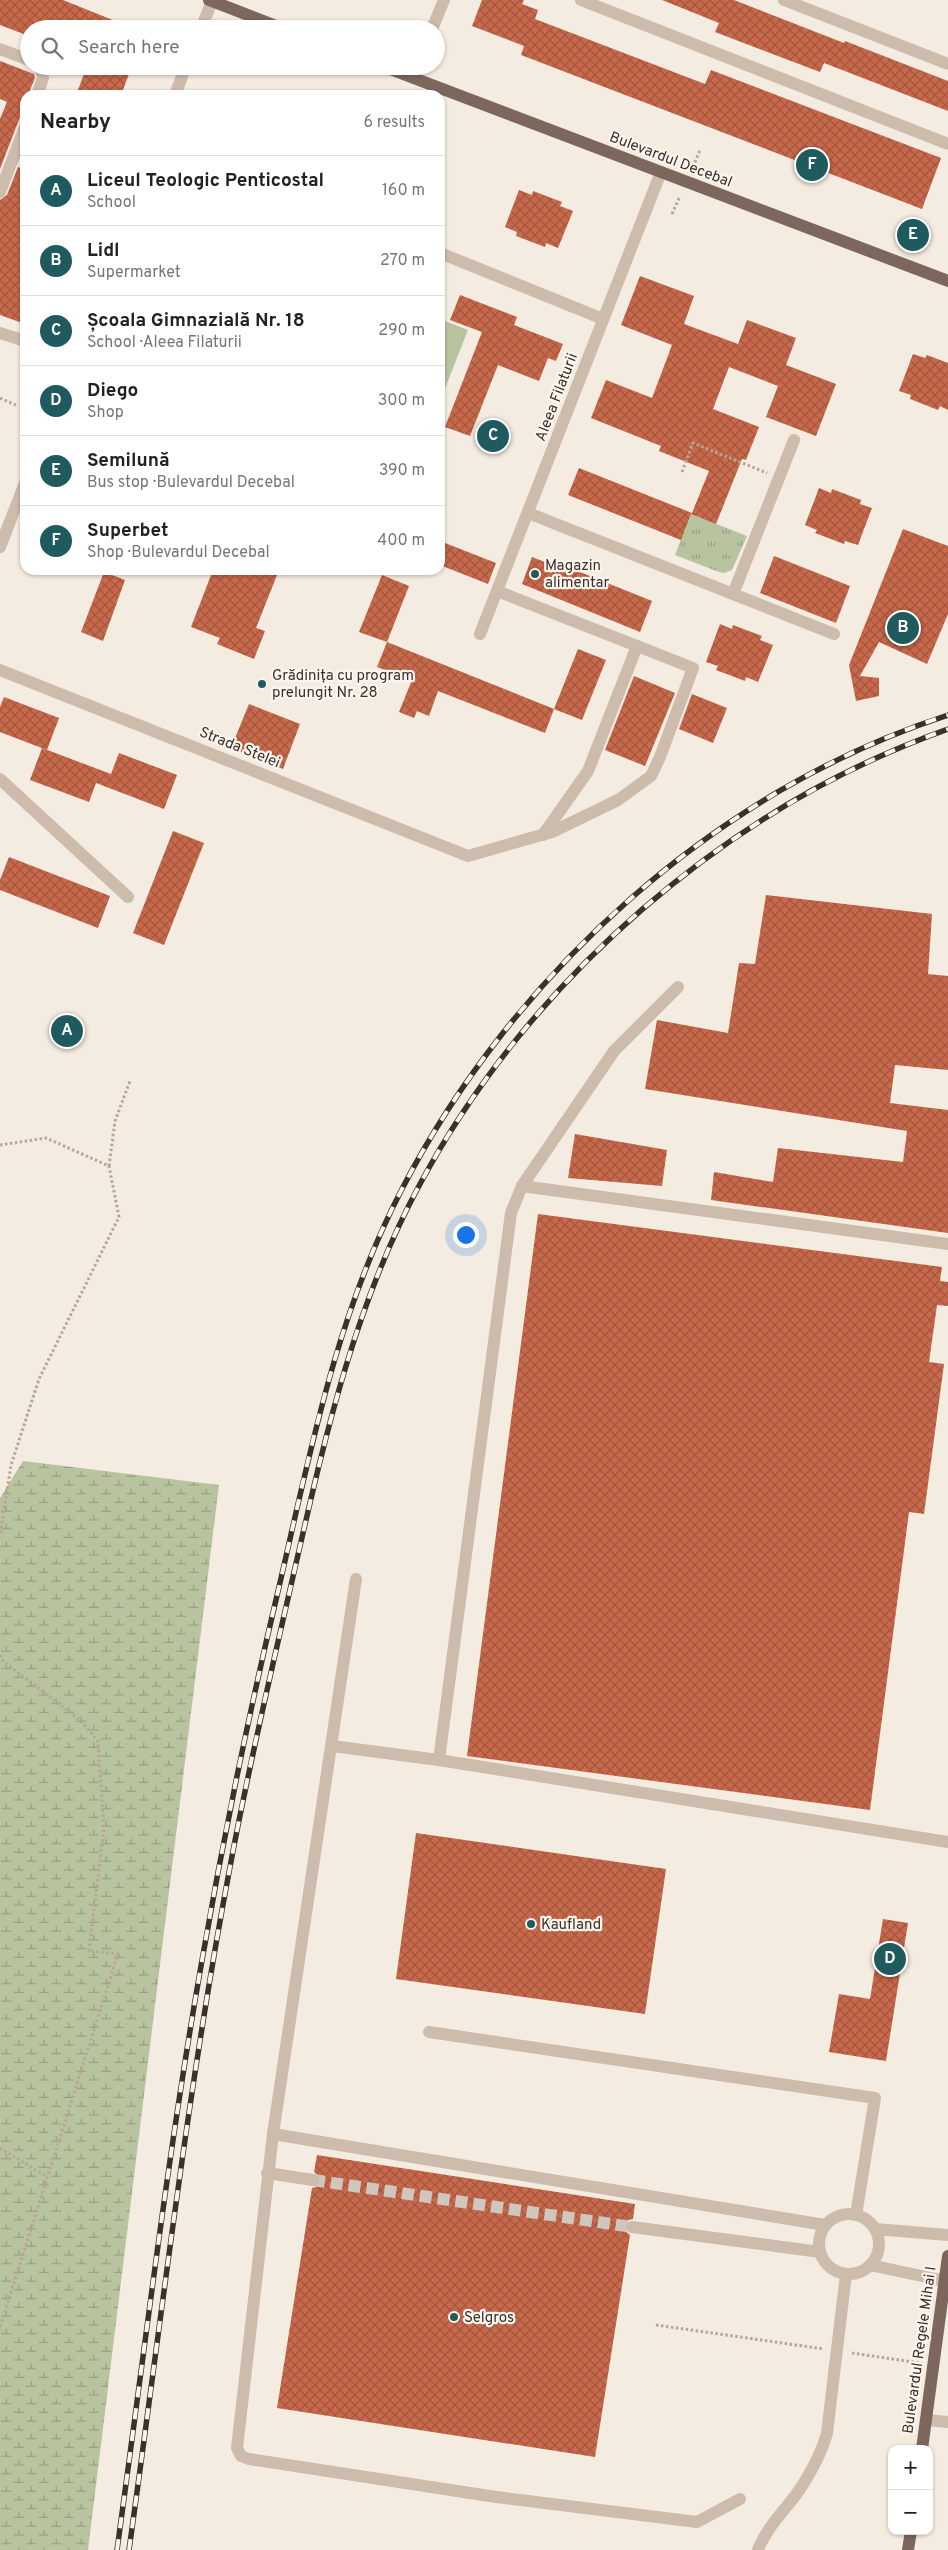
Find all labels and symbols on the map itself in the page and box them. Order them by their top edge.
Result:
street label: Bulevardul Decebal [606,128,734,193]
pin: F [796,146,828,184]
pin: E [897,216,929,254]
street label: Aleea Filaturii [532,351,583,444]
pin: C [477,417,509,455]
place label: Magazin alimentar [545,557,610,593]
marker: Magazin alimentar [529,568,541,580]
pin: B [887,609,919,647]
place label: Grădinița cu program prelungit Nr. 28 [272,667,414,703]
marker: Grădinița cu program prelungit Nr. 28 [256,678,268,690]
street label: Strada Stelei [196,724,283,773]
pin: A [51,1012,83,1050]
your location [453,1222,479,1248]
place label: Kaufland [541,1916,601,1935]
marker: Kaufland [525,1918,537,1930]
pin: D [874,1940,906,1978]
street label: Bulevardul Regele Mihai I [899,2265,942,2435]
place label: Selgros [464,2309,514,2328]
marker: Selgros [448,2311,460,2323]

